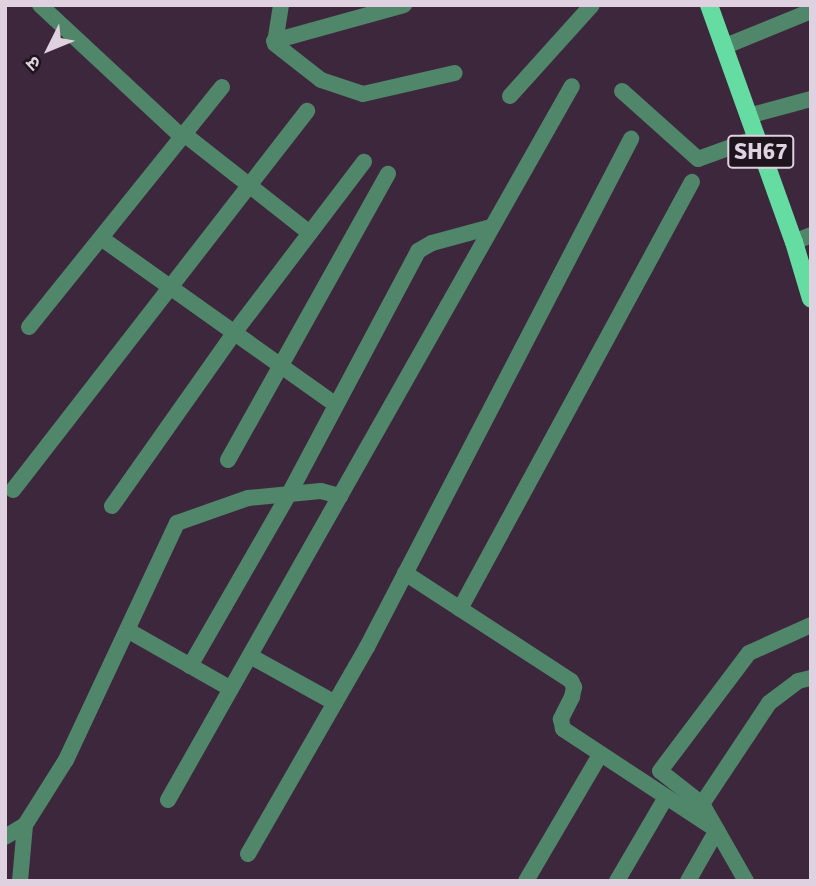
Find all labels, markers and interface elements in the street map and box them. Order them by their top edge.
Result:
north arrow [14,14,84,84]
text: उ [21,51,46,76]
road number: SH67 [726,132,796,172]

